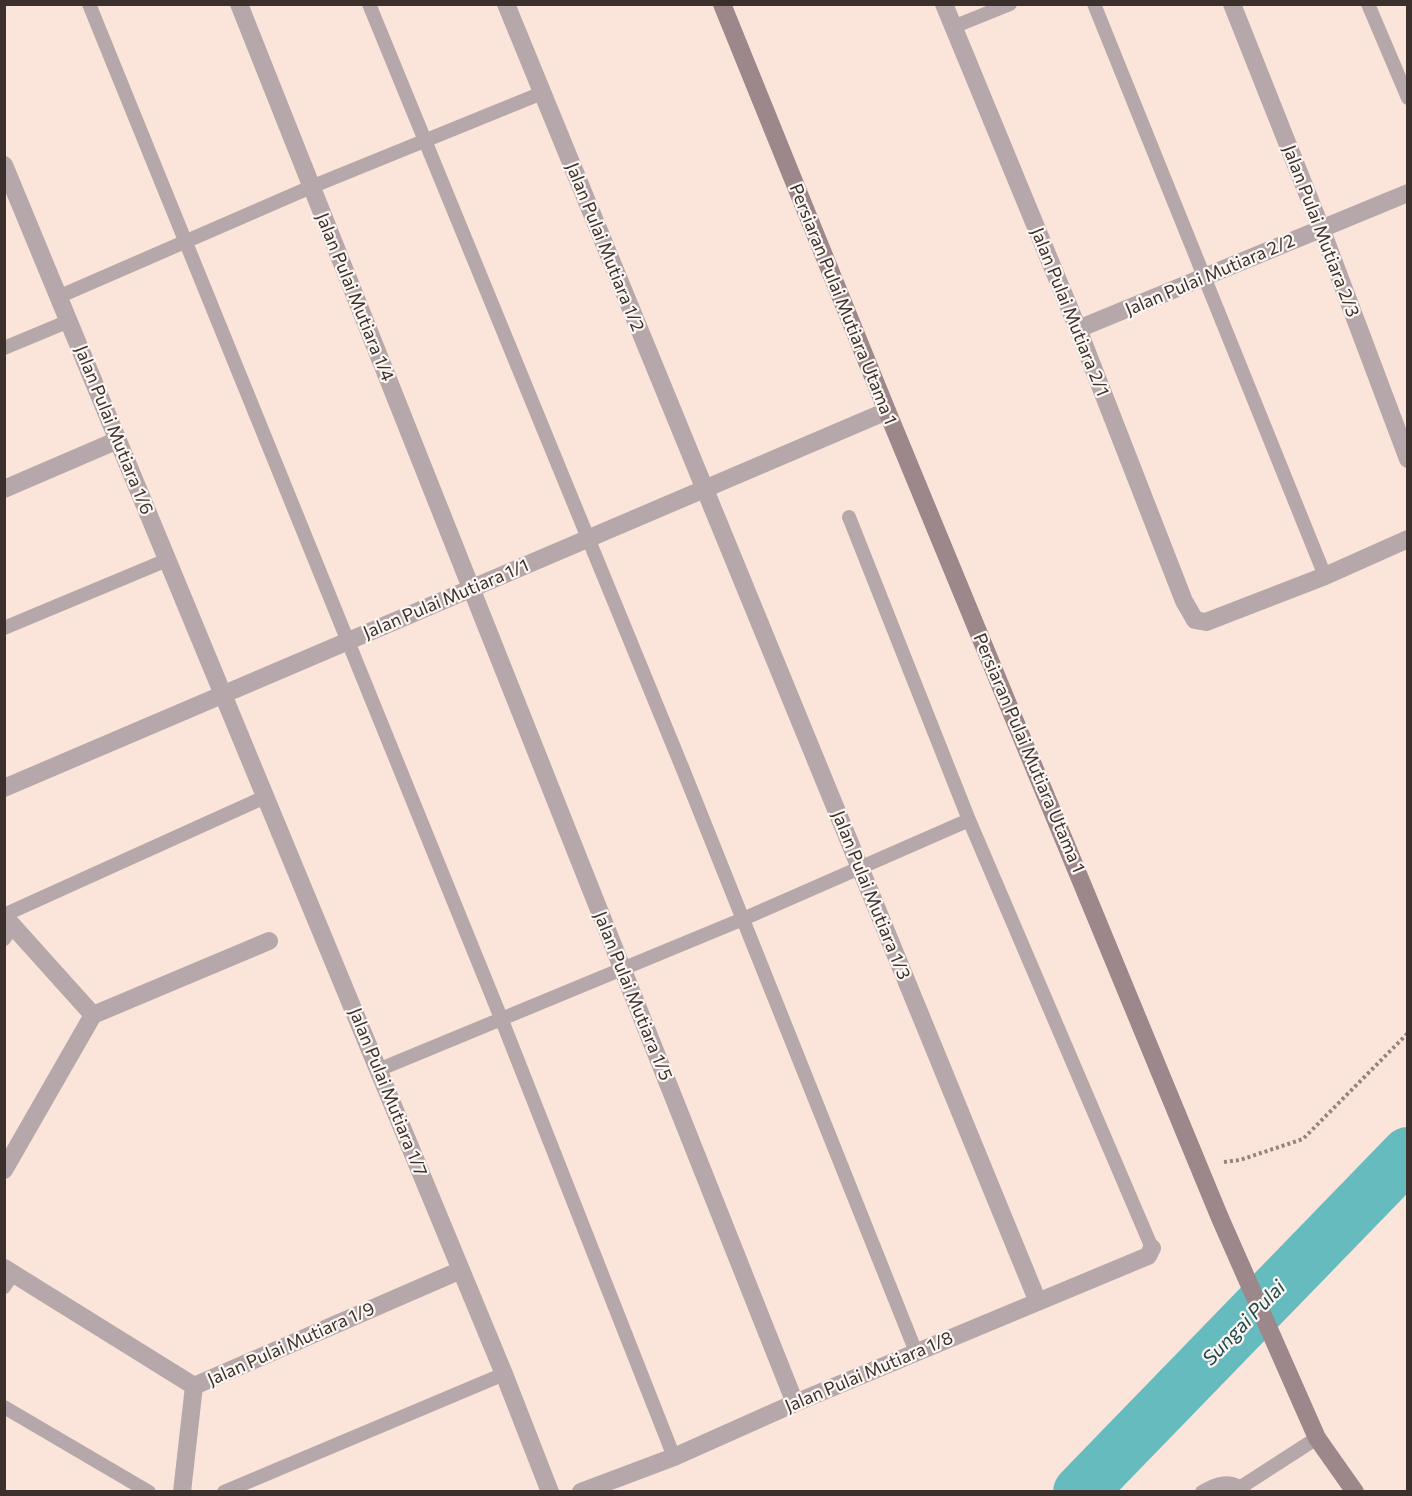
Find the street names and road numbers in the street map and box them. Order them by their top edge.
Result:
street label: Jalan Pulai Mutiara 2/3 [1278,142,1364,320]
street label: Jalan Pulai Mutiara 1/2 [561,159,649,335]
street label: Persiaran Pulai Mutiara Utama 1 [785,180,901,428]
street label: Jalan Pulai Mutiara 1/4 [311,210,399,384]
street label: Jalan Pulai Mutiara 2/1 [1026,224,1114,400]
street label: Jalan Pulai Mutiara 2/2 [1122,229,1298,321]
street label: Jalan Pulai Mutiara 1/6 [70,342,158,518]
street label: Jalan Pulai Mutiara 1/1 [360,554,532,644]
street label: Persiaran Pulai Mutiara Utama 1 [969,630,1089,876]
street label: Jalan Pulai Mutiara 1/3 [827,807,915,983]
street label: Jalan Pulai Mutiara 1/5 [589,908,677,1084]
street label: Jalan Pulai Mutiara 1/7 [344,1005,432,1179]
street label: Jalan Pulai Mutiara 1/9 [204,1297,378,1391]
street label: Jalan Pulai Mutiara 1/8 [782,1327,956,1417]

